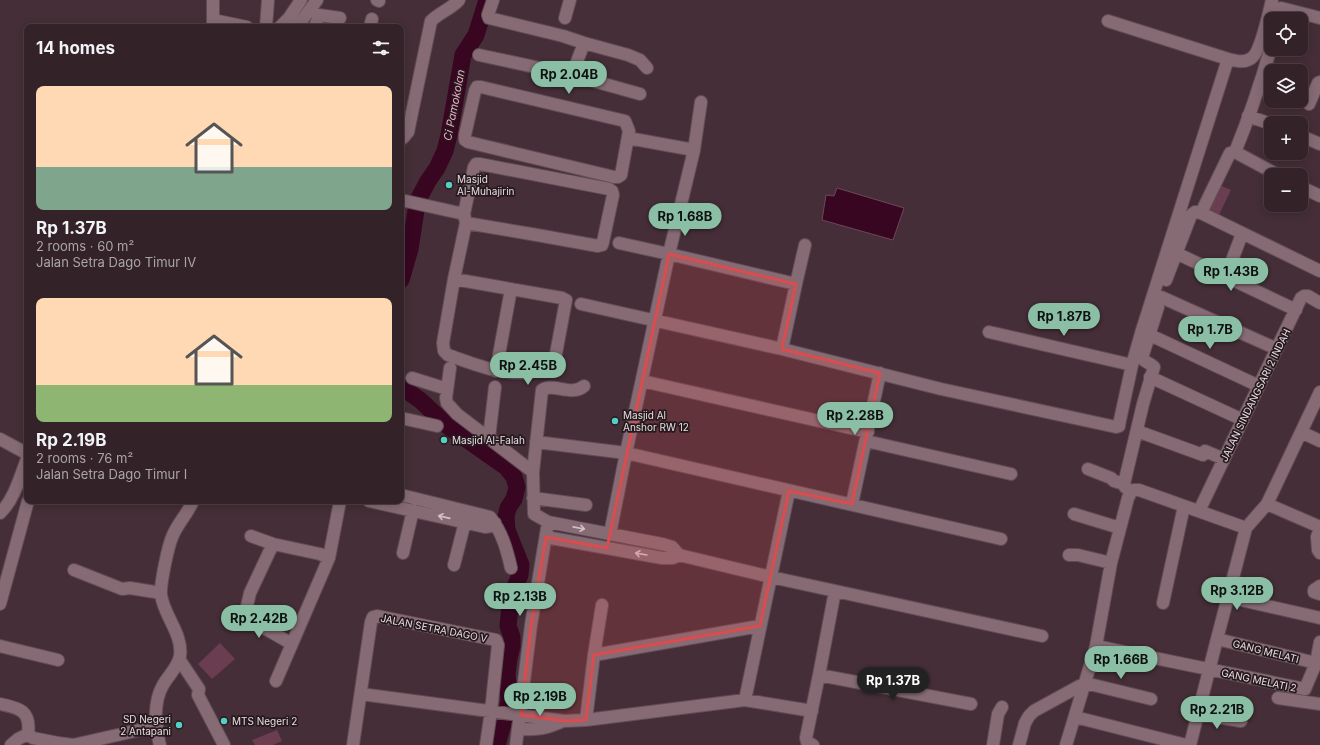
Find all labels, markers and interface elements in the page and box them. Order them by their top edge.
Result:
map controls [1264,12,1308,212]
button: locate [1264,12,1308,56]
icon: filters [370,37,392,59]
text: 14 homes [36,38,115,58]
pin: Rp 2.04B [528,61,610,95]
button: layers [1264,64,1308,108]
text: Rp 2.04B [540,66,598,82]
water label: Ci Pamokolan [440,68,468,142]
icon: home [178,112,250,184]
button: + [1264,116,1308,160]
button: − [1264,168,1308,212]
place label: Masjid Al-Muhajirin [457,173,515,197]
marker: Masjid Al-Muhajirin [444,180,454,190]
pin: Rp 1.68B [644,203,726,237]
text: Rp 1.68B [658,208,712,224]
text: Rp 1.37B [36,218,107,238]
text: 2 rooms · 60 m² [36,238,134,254]
text: Jalan Setra Dago Timur IV [36,254,196,270]
pin: Rp 1.43B [1190,258,1272,292]
text: Rp 1.43B [1203,263,1259,279]
pin: Rp 1.87B [1023,303,1105,337]
text: Rp 1.87B [1037,308,1091,324]
pin: Rp 1.7B [1173,316,1247,350]
text: Rp 1.7B [1187,321,1233,337]
icon: home [178,324,250,396]
street label: JALAN SINDANGSARI 2 INDAH [1218,327,1292,463]
pin: Rp 2.45B [487,352,569,386]
text: Rp 2.45B [499,357,557,373]
pin: Rp 2.28B [814,402,896,436]
text: Rp 2.28B [826,407,884,423]
place label: Masjid Al Anshor RW 12 [623,409,689,433]
marker: Masjid Al Anshor RW 12 [610,416,620,426]
text: Rp 2.19B [36,430,106,450]
place label: Masjid Al-Falah [452,434,525,446]
marker: Masjid Al-Falah [439,435,449,445]
text: 2 rooms · 76 m² [36,450,133,466]
text: Jalan Setra Dago Timur I [36,466,187,482]
one-way arrow [438,513,451,521]
one-way arrow [572,525,585,533]
one-way arrow [635,550,648,558]
pin: Rp 3.12B [1196,577,1278,611]
text: Rp 3.12B [1210,582,1264,598]
pin: Rp 2.13B [479,583,561,617]
text: Rp 2.13B [493,588,547,604]
pin: Rp 2.42B [218,605,300,639]
text: Rp 2.42B [230,610,288,626]
street label: JALAN SETRA DAGO V [380,612,489,644]
street label: GANG MELATI [1232,637,1300,665]
pin: Rp 1.66B [1080,646,1162,680]
text: Rp 1.66B [1094,651,1148,667]
street label: GANG MELATI 2 [1220,666,1298,694]
pin: Rp 1.37B [852,667,934,701]
text: Rp 1.37B [866,672,920,688]
pin: Rp 2.19B [499,683,581,717]
text: Rp 2.19B [513,688,567,704]
pin: Rp 2.21B [1176,696,1258,730]
text: Rp 2.21B [1190,701,1244,717]
place label: SD Negeri 2 Antapani [120,713,171,737]
place label: MTS Negeri 2 [232,715,297,727]
marker: MTS Negeri 2 [219,716,229,726]
marker: SD Negeri 2 Antapani [174,720,184,730]

